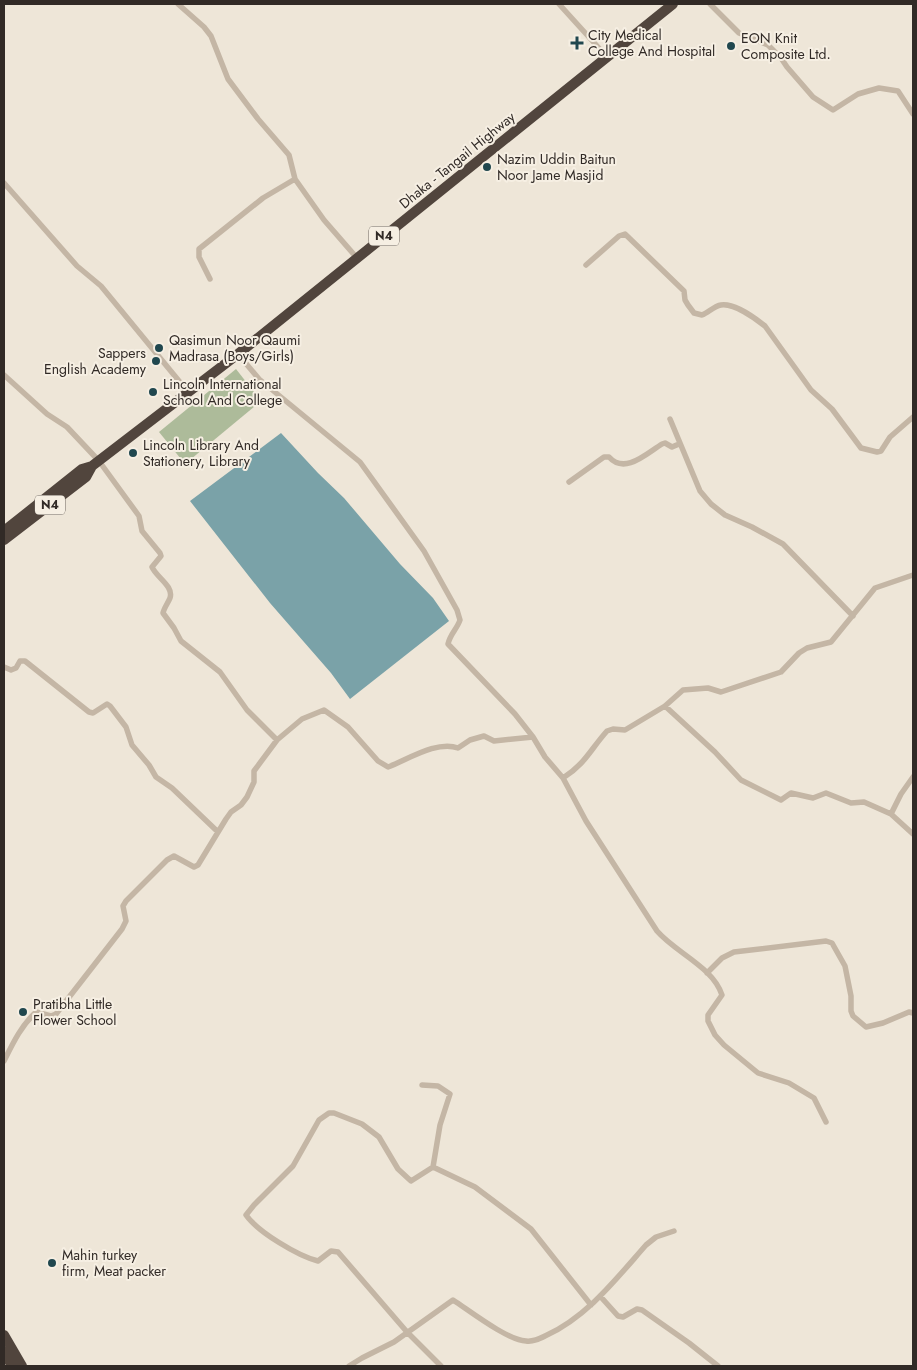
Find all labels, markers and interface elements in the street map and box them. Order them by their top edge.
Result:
place label: City Medical College And Hospital [588,25,715,61]
place label: EON Knit Composite Ltd. [741,28,831,64]
marker: City Medical College And Hospital [570,36,584,50]
marker: EON Knit Composite Ltd. [725,40,737,52]
street label: Dhaka - Tangail Highway [395,106,520,213]
place label: Nazim Uddin Baitun Noor Jame Masjid [497,149,616,185]
marker: Nazim Uddin Baitun Noor Jame Masjid [481,161,493,173]
road number: N4 [369,227,399,246]
place label: Qasimun Noor Qaumi Madrasa (Boys/Girls) [169,330,301,366]
marker: Qasimun Noor Qaumi Madrasa (Boys/Girls) [153,342,165,354]
place label: Sappers English Academy [44,343,147,379]
marker: Sappers English Academy [150,355,162,367]
place label: Lincoln International School And College [163,374,282,410]
marker: Lincoln International School And College [147,386,159,398]
place label: Lincoln Library And Stationery, Library [143,435,259,471]
marker: Lincoln Library And Stationery, Library [127,447,139,459]
road number: N4 [35,496,65,514]
place label: Pratibha Little Flower School [33,994,116,1030]
marker: Pratibha Little Flower School [17,1006,29,1018]
place label: Mahin turkey firm, Meat packer [62,1245,166,1281]
marker: Mahin turkey firm, Meat packer [46,1257,58,1269]

